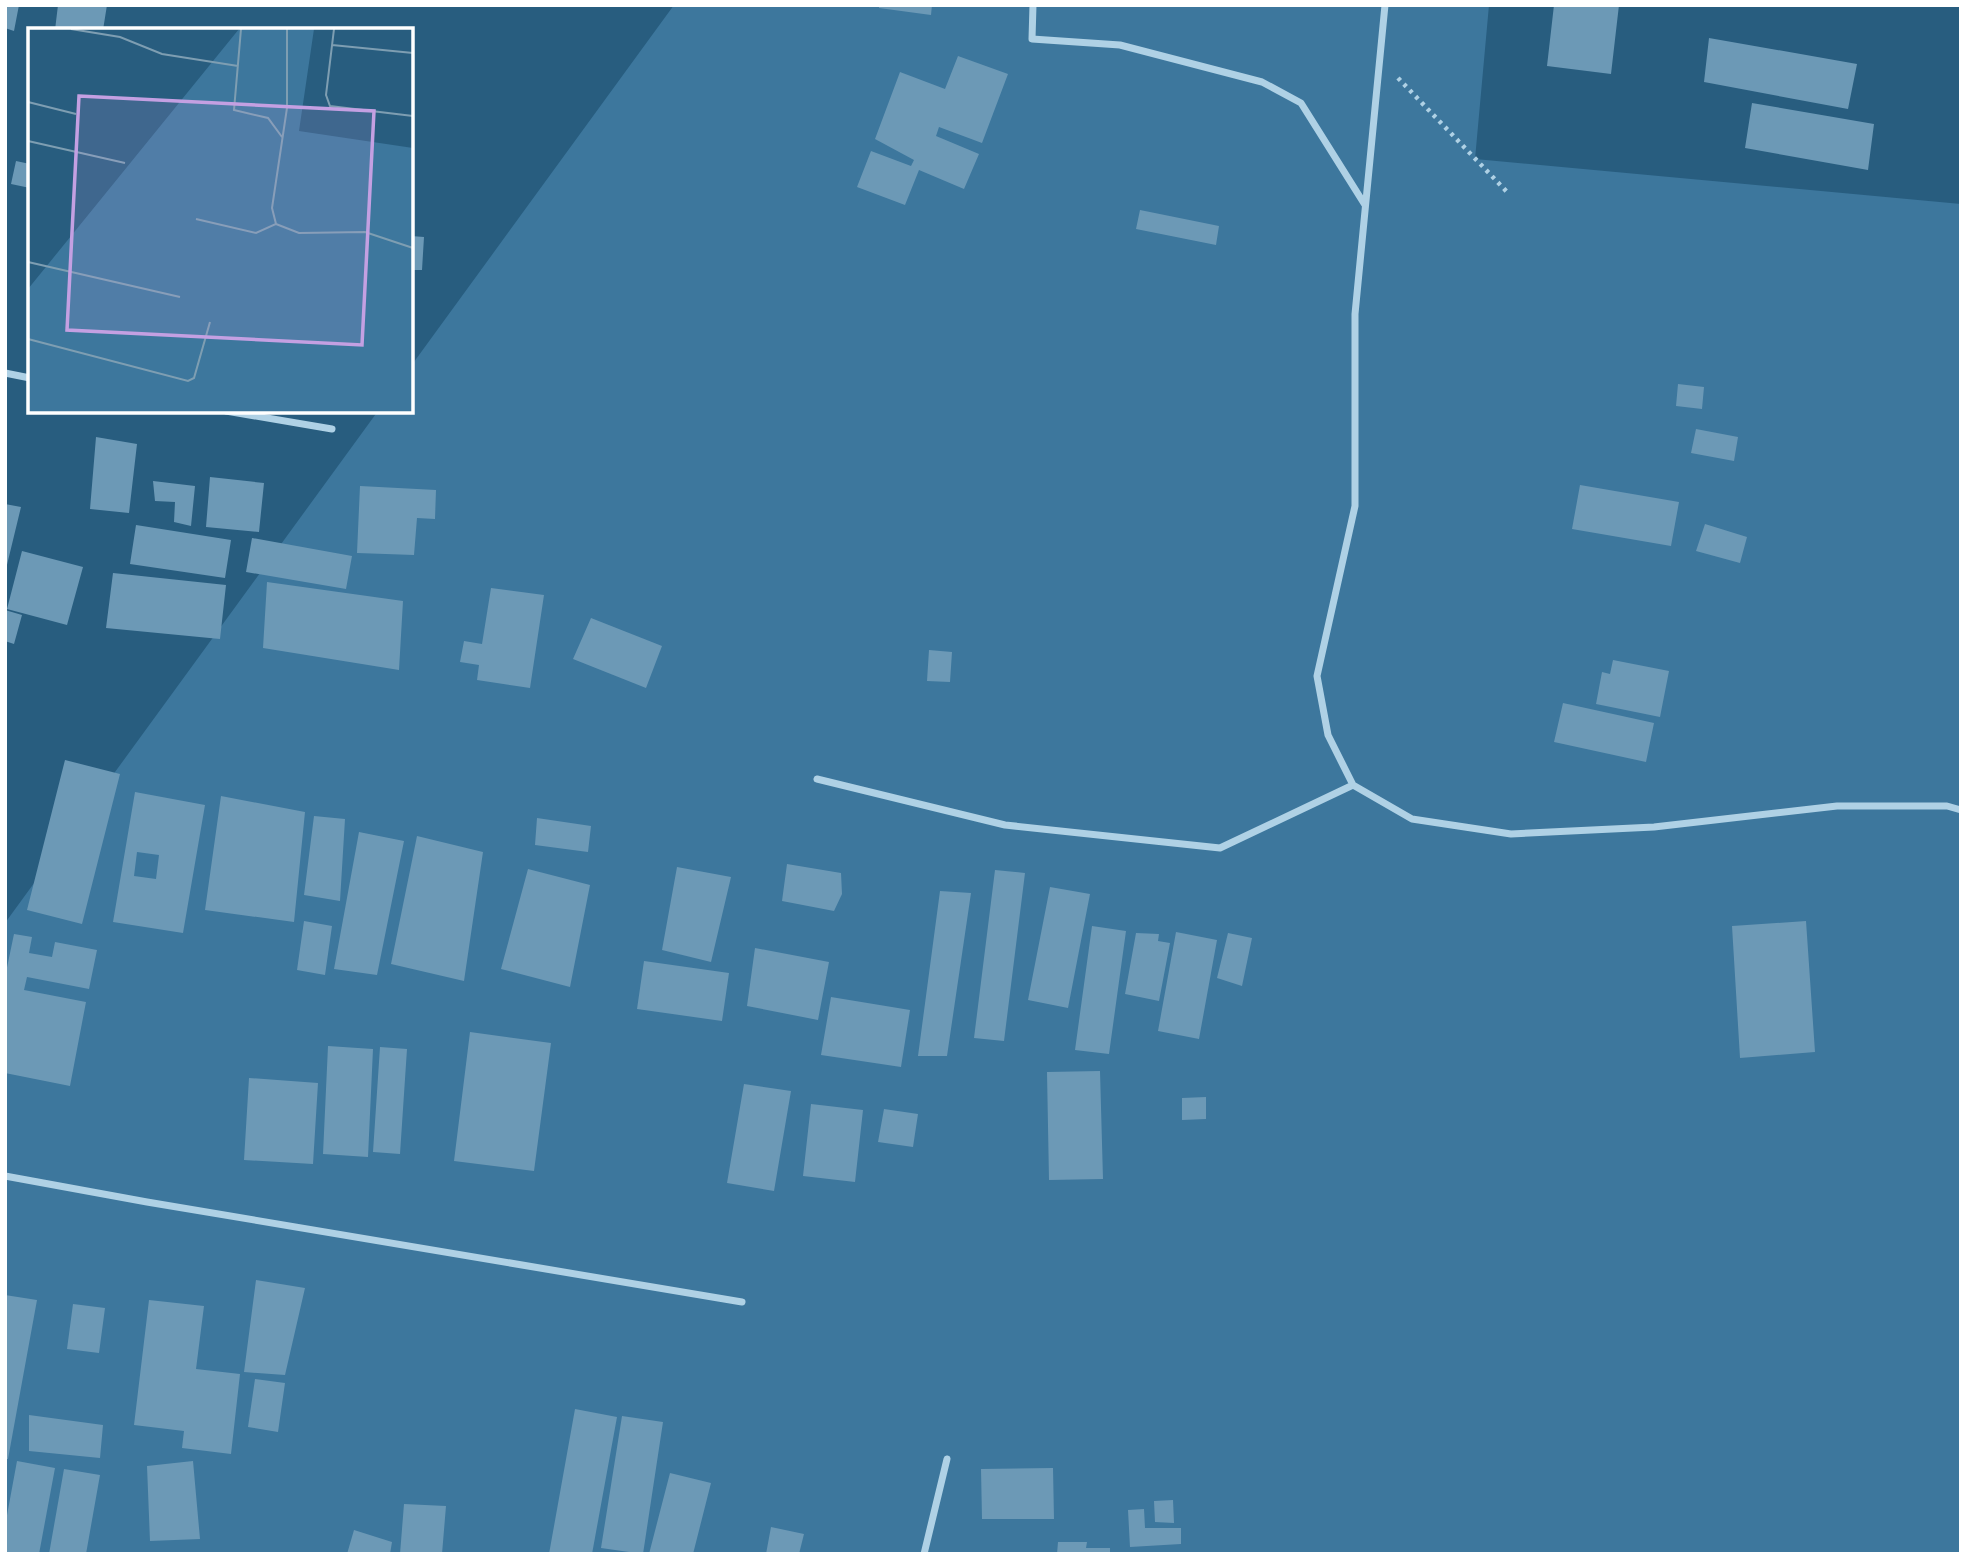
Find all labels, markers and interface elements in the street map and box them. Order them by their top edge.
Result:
inset map [28,28,413,413]

